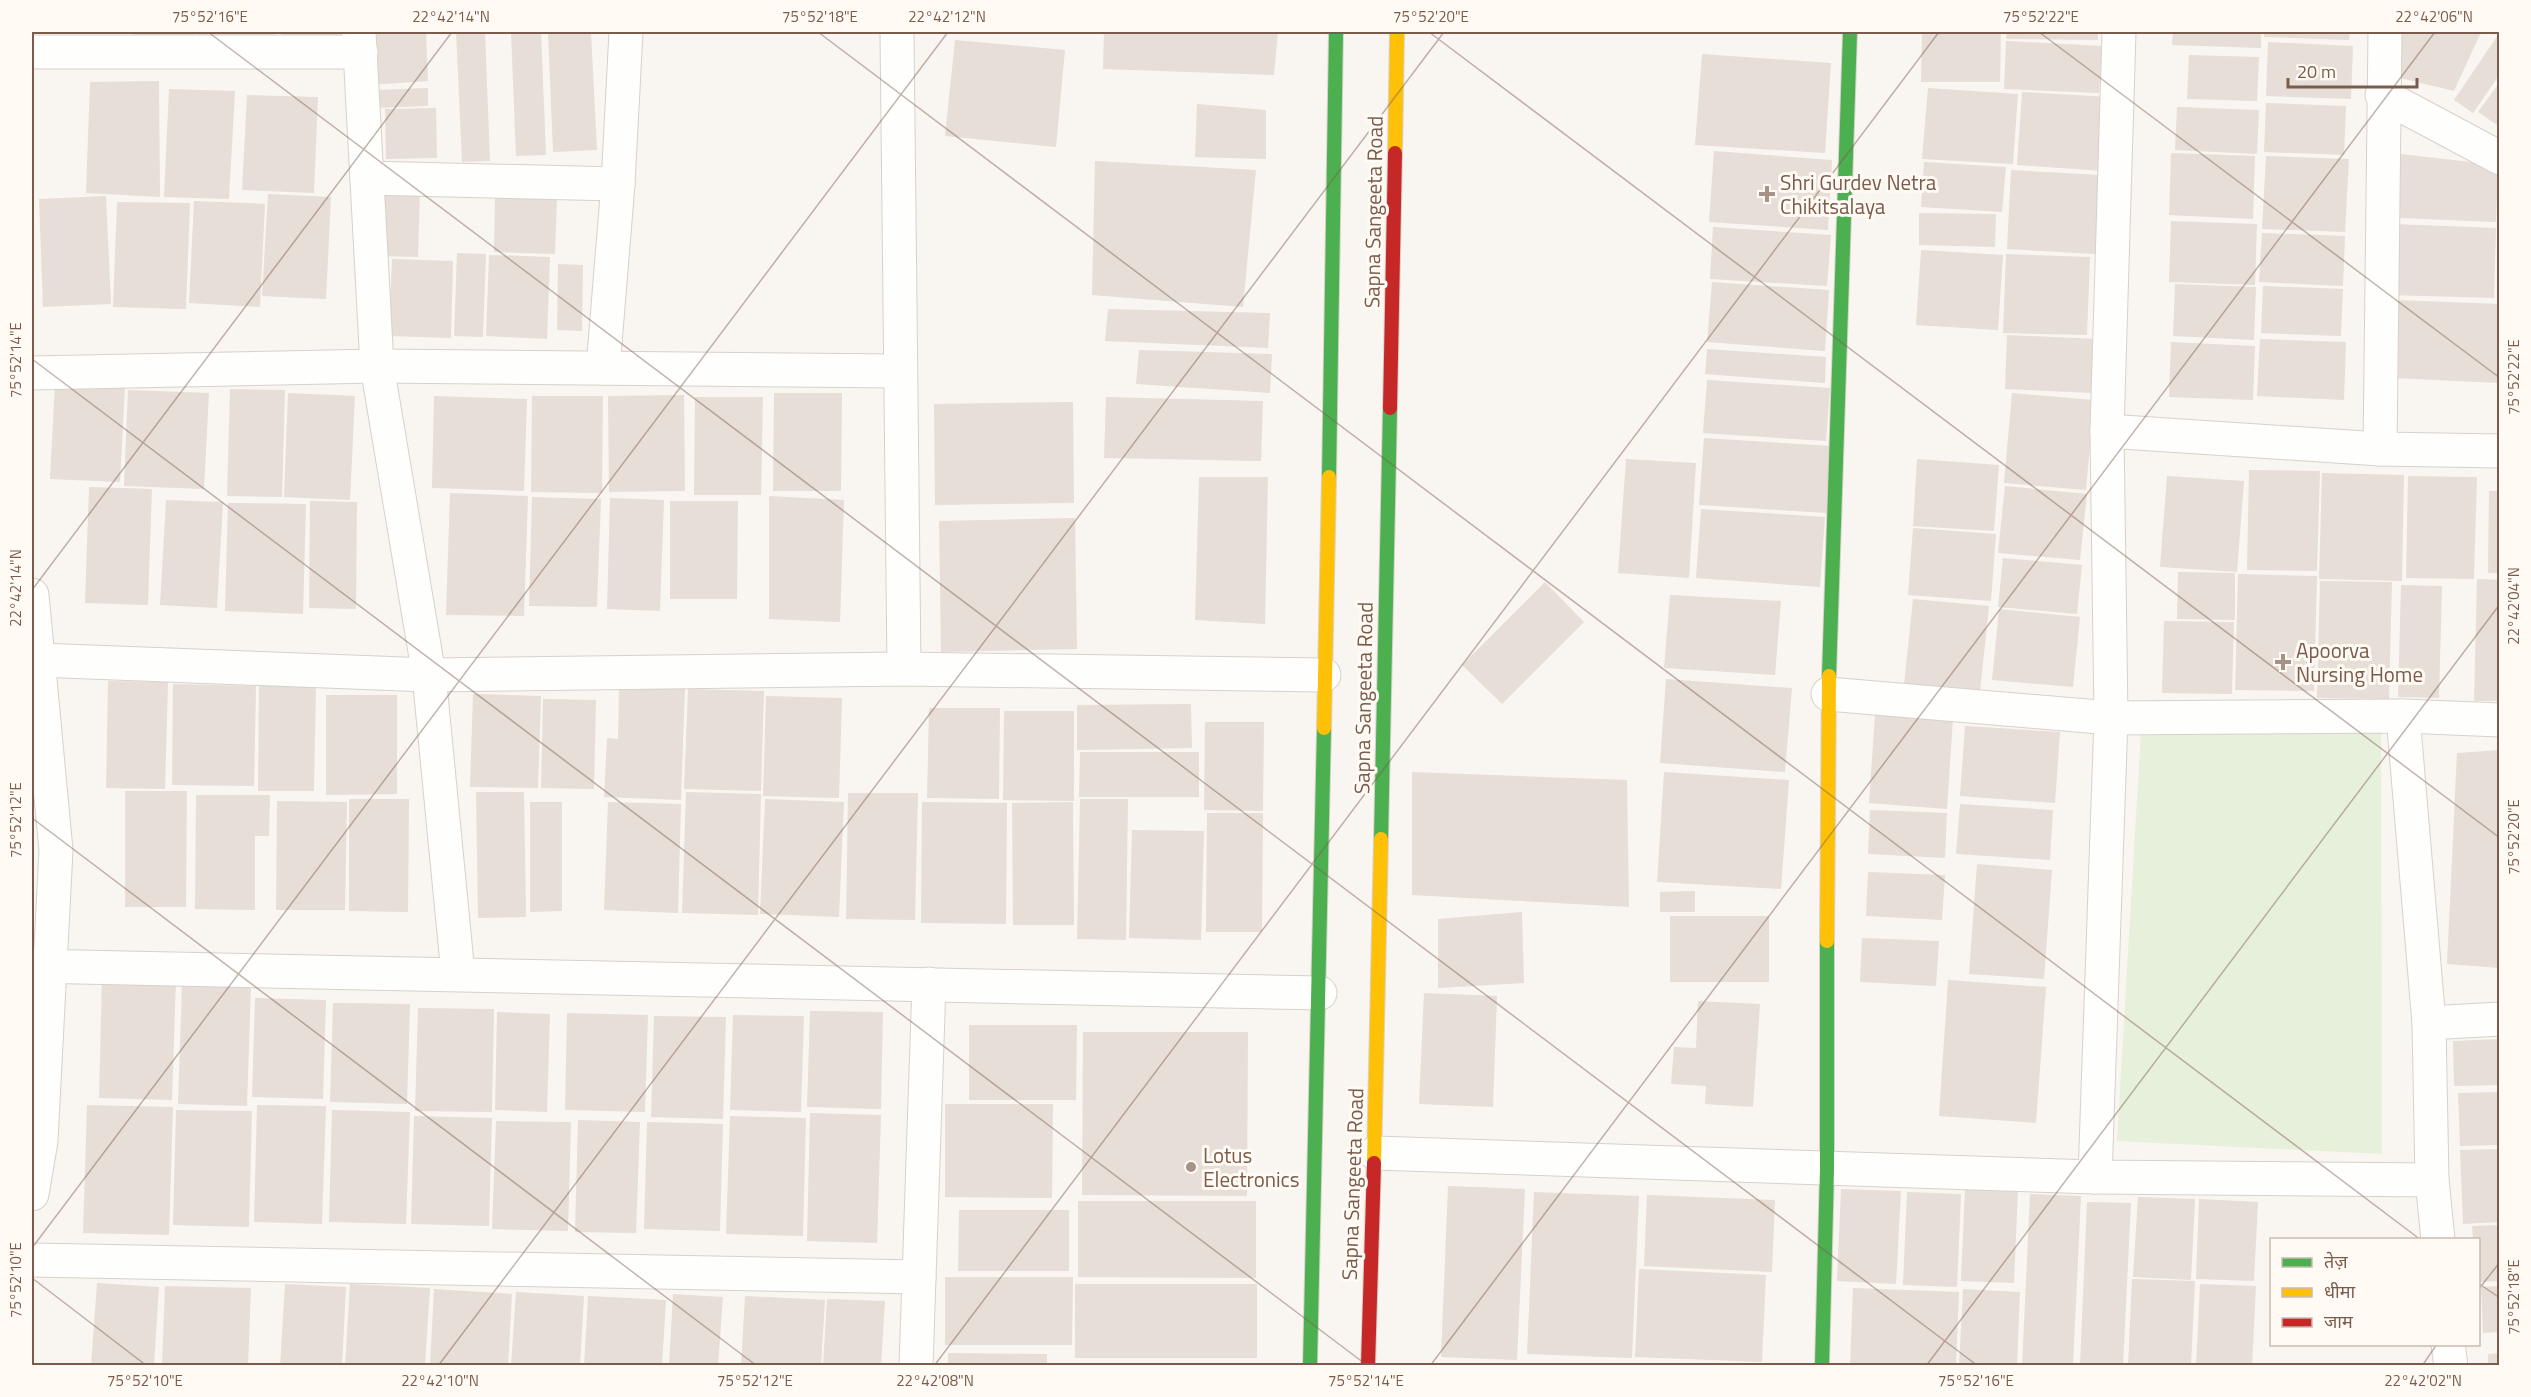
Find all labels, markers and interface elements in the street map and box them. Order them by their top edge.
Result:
text: 75°52'16"E [172,5,248,28]
text: 22°42'14"N [412,5,490,28]
text: 75°52'18"E [782,5,858,28]
text: 22°42'12"N [908,5,986,28]
text: 75°52'20"E [1393,5,1469,28]
text: 75°52'22"E [2003,5,2079,28]
text: 22°42'06"N [2395,5,2473,28]
scale bar [2288,51,2417,89]
text: 20 m [2297,58,2336,85]
street label: Sapna Sangeeta Road [1355,115,1391,309]
place label: Shri Gurdev Netra Chikitsalaya [1780,166,1937,222]
marker: Shri Gurdev Netra Chikitsalaya [1758,185,1776,203]
text: 75°52'14"E [4,322,27,398]
text: 75°52'22"E [2502,339,2525,415]
text: 22°42'14"N [4,549,27,627]
text: 22°42'04"N [2502,567,2525,645]
street label: Sapna Sangeeta Road [1345,601,1381,795]
place label: Apoorva Nursing Home [2296,634,2423,690]
marker: Apoorva Nursing Home [2274,653,2292,671]
text: 75°52'12"E [4,782,27,858]
text: 75°52'20"E [2502,799,2525,875]
street label: Sapna Sangeeta Road [1333,1087,1371,1281]
place label: Lotus Electronics [1203,1139,1300,1195]
marker: Lotus Electronics [1184,1160,1198,1174]
legend [2270,1238,2480,1346]
text: 75°52'10"E [4,1242,27,1318]
text: तेज़ [2324,1248,2348,1275]
text: 75°52'18"E [2502,1259,2525,1335]
text: धीमा [2324,1278,2355,1305]
text: जाम [2324,1308,2354,1335]
text: 75°52'10"E [107,1369,183,1392]
text: 22°42'10"N [401,1369,479,1392]
text: 75°52'12"E [717,1369,793,1392]
text: 22°42'08"N [896,1369,974,1392]
text: 75°52'14"E [1328,1369,1404,1392]
text: 75°52'16"E [1938,1369,2014,1392]
text: 22°42'02"N [2384,1369,2462,1392]

